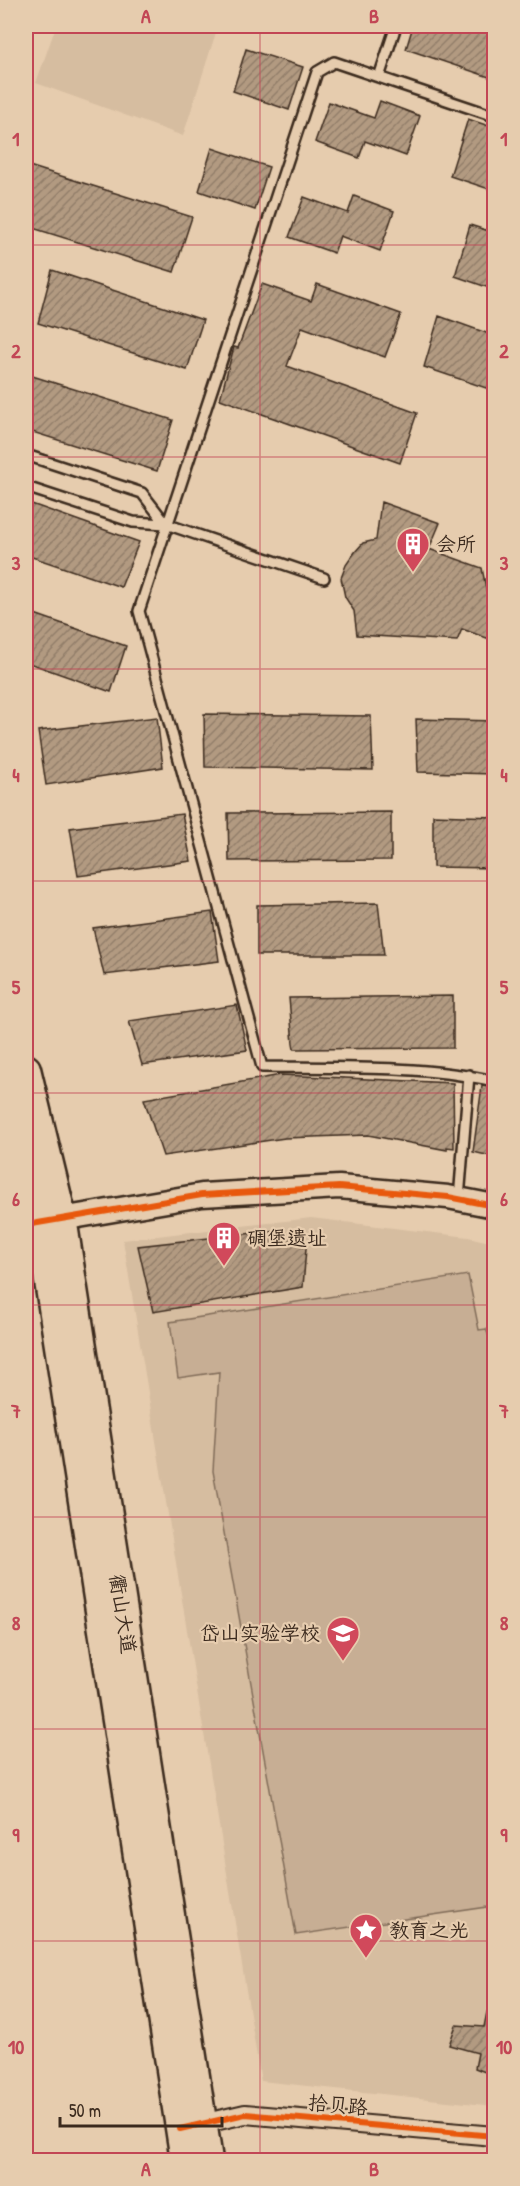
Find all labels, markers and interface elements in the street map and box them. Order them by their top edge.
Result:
text: A [141,2,151,29]
text: B [369,2,379,29]
text: 1 [12,125,20,152]
text: 1 [500,125,508,152]
text: 2 [11,337,21,364]
text: 2 [499,337,509,364]
building icon: 会所 [395,526,431,573]
place label: 会所 [436,530,476,557]
text: 3 [12,549,21,576]
text: 3 [500,549,509,576]
text: 4 [12,761,20,788]
text: 4 [500,761,508,788]
text: 5 [12,973,21,1000]
text: 5 [500,973,509,1000]
text: 6 [12,1185,20,1212]
text: 6 [500,1185,508,1212]
building icon: 碉堡遗址 [206,1220,242,1267]
place label: 碉堡遗址 [247,1224,327,1251]
text: 7 [10,1397,21,1424]
text: 7 [498,1397,509,1424]
street label: 衢山大道 [104,1572,143,1656]
text: 8 [12,1609,21,1636]
text: 8 [500,1609,509,1636]
school or university icon: 岱山实验学校 [325,1615,361,1662]
place label: 岱山实验学校 [200,1619,320,1646]
text: 9 [12,1821,20,1848]
text: 9 [500,1821,508,1848]
place icon: 教育之光 [348,1912,384,1959]
place label: 教育之光 [389,1916,469,1943]
text: 10 [8,2033,24,2060]
text: 10 [496,2033,512,2060]
street label: 拾贝路 [307,2088,370,2121]
scale bar [60,2090,222,2128]
text: 50 m [69,2098,101,2123]
text: A [141,2155,151,2182]
text: B [369,2155,379,2182]

